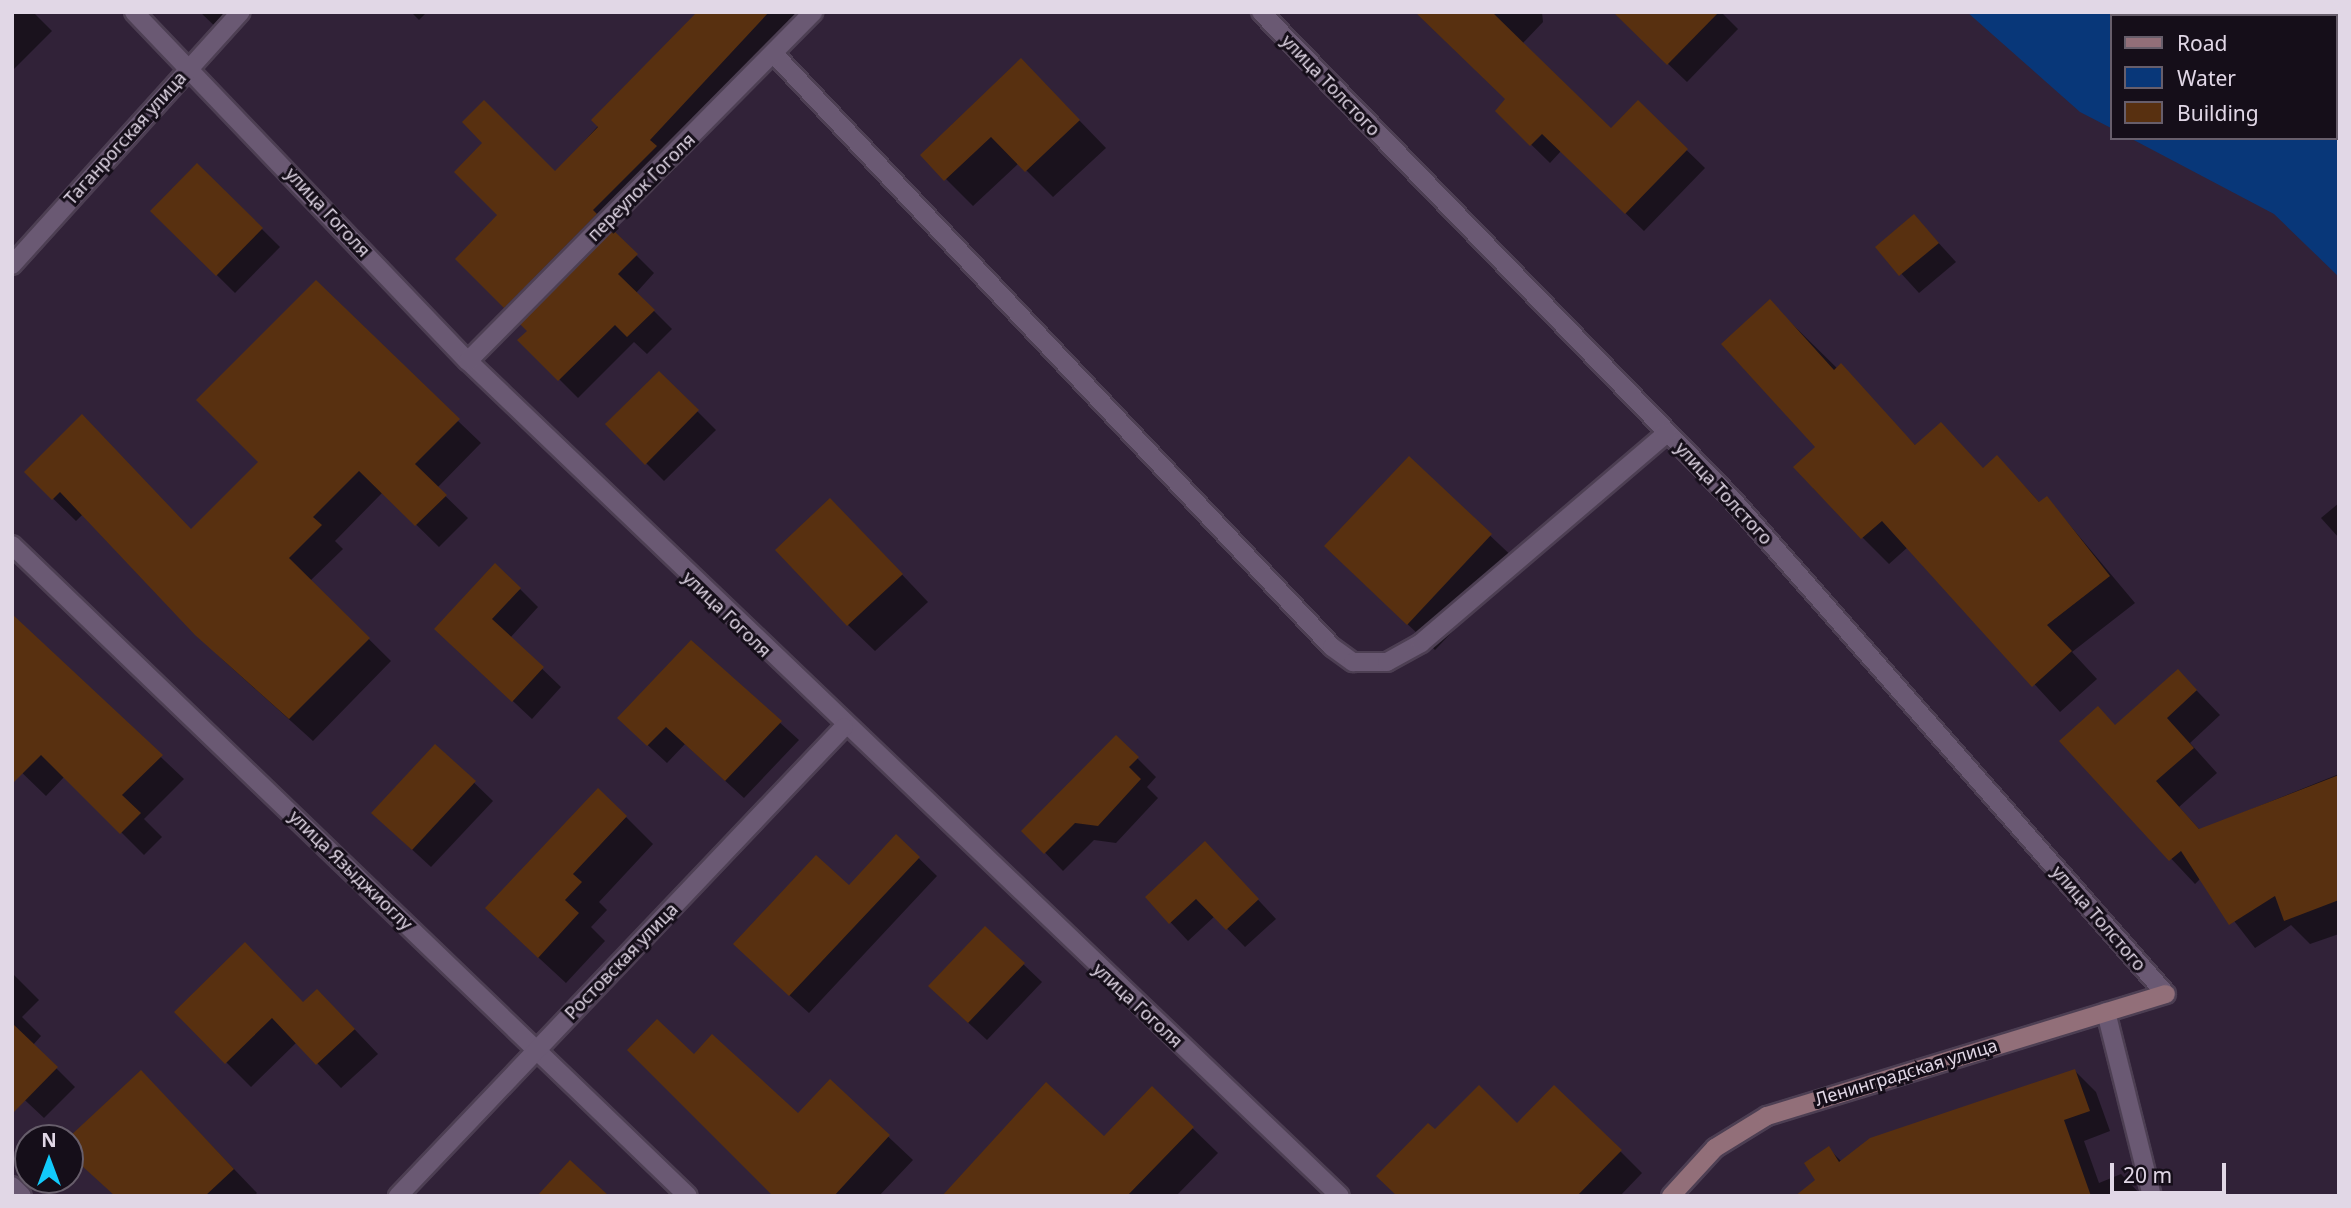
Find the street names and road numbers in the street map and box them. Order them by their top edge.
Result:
street label: улица Толстого [1277,30,1385,140]
street label: Таганрогская улица [60,67,190,209]
street label: переулок Гоголя [583,129,699,245]
street label: улица Гоголя [281,163,375,261]
street label: улица Толстого [1671,437,1777,549]
street label: улица Гоголя [678,567,776,661]
street label: улица Языджиоглу [285,806,417,934]
street label: улица Толстого [2047,861,2151,975]
street label: Ростовская улица [560,898,682,1024]
street label: улица Гоголя [1089,958,1187,1052]
street label: Ленинградская улица [1812,1034,2000,1110]

